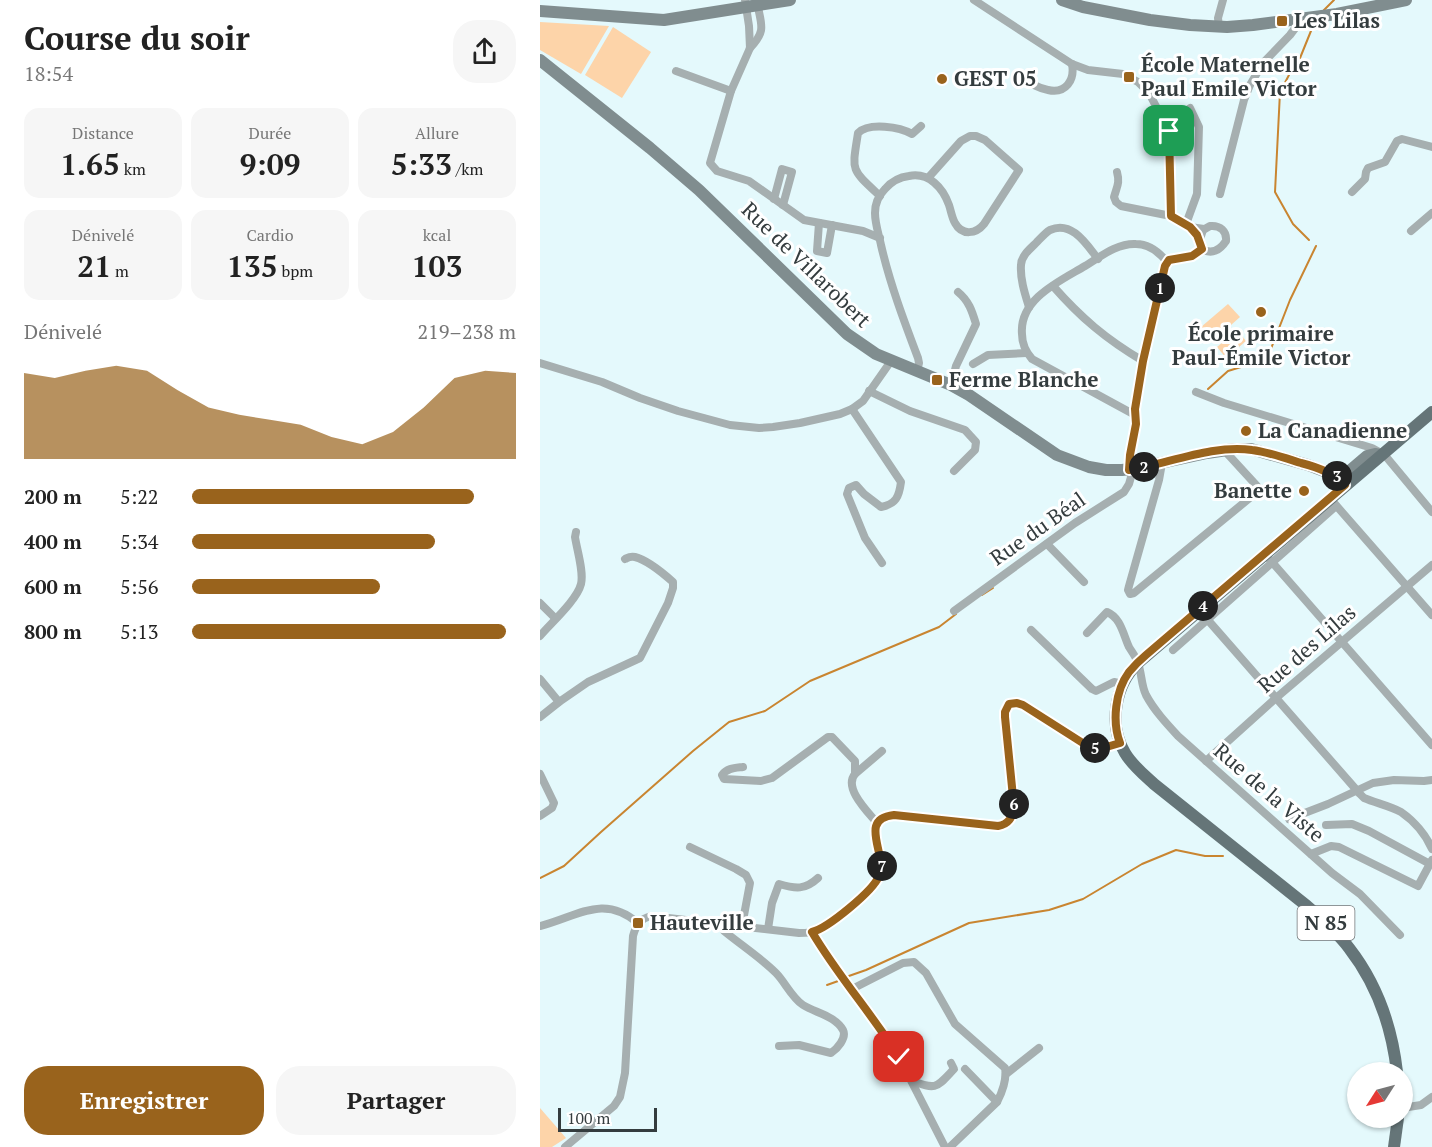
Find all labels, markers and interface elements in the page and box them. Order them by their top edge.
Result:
place label: Les Lilas [1294,6,1380,34]
marker: Les Lilas [1275,14,1289,28]
text: Course du soir [24,16,250,59]
button: share [453,20,516,83]
place label: École Maternelle Paul Emile Victor [1141,50,1317,102]
text: 18:54 [24,60,73,87]
place label: GEST 05 [954,64,1037,92]
marker: École Maternelle Paul Emile Victor [1122,70,1136,84]
marker: GEST 05 [935,72,949,86]
pin [1143,105,1194,156]
icon: arrive [1152,114,1185,147]
text: Distance [72,122,134,144]
text: Durée [249,122,291,144]
text: Allure [415,122,459,144]
text: 1.65 [60,144,120,184]
text: 9:09 [239,144,301,184]
text: 5:33 [391,144,452,184]
text: km [120,158,146,180]
text: /km [452,158,483,180]
street label: Rue de Villarobert [736,195,877,333]
text: Dénivelé [72,224,134,246]
text: Cardio [246,224,294,246]
text: kcal [423,224,451,246]
text: 21 [77,246,111,286]
text: 135 [227,246,278,286]
text: 103 [412,246,462,286]
text: m [111,260,129,282]
text: bpm [278,260,313,282]
pin: 1 [1145,273,1175,303]
text: 1 [1155,277,1165,299]
marker: École primaire Paul-Émile Victor [1254,305,1268,319]
text: Dénivelé [24,318,102,345]
text: 219–238 m [417,318,516,345]
place label: École primaire Paul-Émile Victor [1172,319,1350,371]
place label: Ferme Blanche [949,365,1098,393]
marker: Ferme Blanche [930,373,944,387]
place label: La Canadienne [1258,416,1407,444]
marker: La Canadienne [1239,424,1253,438]
pin: 2 [1129,452,1159,482]
text: 2 [1139,456,1149,478]
pin: 3 [1322,461,1352,491]
text: 3 [1332,465,1342,487]
place label: Banette [1214,476,1292,504]
text: 200 m [24,483,82,510]
text: 5:22 [120,483,159,510]
marker: Banette [1297,484,1311,498]
street label: Rue du Béal [984,485,1091,571]
text: 400 m [24,528,82,555]
text: 5:34 [120,528,159,555]
text: 600 m [24,573,82,600]
text: 5:56 [120,573,159,600]
pin: 4 [1188,591,1218,621]
text: 4 [1198,595,1208,617]
street label: Rue des Lilas [1251,598,1361,699]
text: 800 m [24,618,82,645]
text: 5:13 [120,618,159,645]
pin: 5 [1080,733,1110,763]
street label: Rue de la Viste [1208,736,1331,848]
text: 5 [1090,737,1100,759]
pin: 6 [999,789,1029,819]
text: 6 [1009,793,1019,815]
pin: 7 [867,851,897,881]
text: 7 [877,855,887,877]
road number: N 85 [1298,906,1354,940]
place label: Hauteville [650,908,754,936]
marker: Hauteville [631,916,645,930]
pin [873,1031,924,1082]
icon: check [882,1040,915,1073]
north arrow [1347,1062,1413,1128]
map controls [1347,1062,1413,1128]
button: Enregistrer [24,1066,264,1135]
button: Partager [276,1066,516,1135]
scale bar [558,1105,657,1132]
text: 100 m [567,1107,610,1129]

